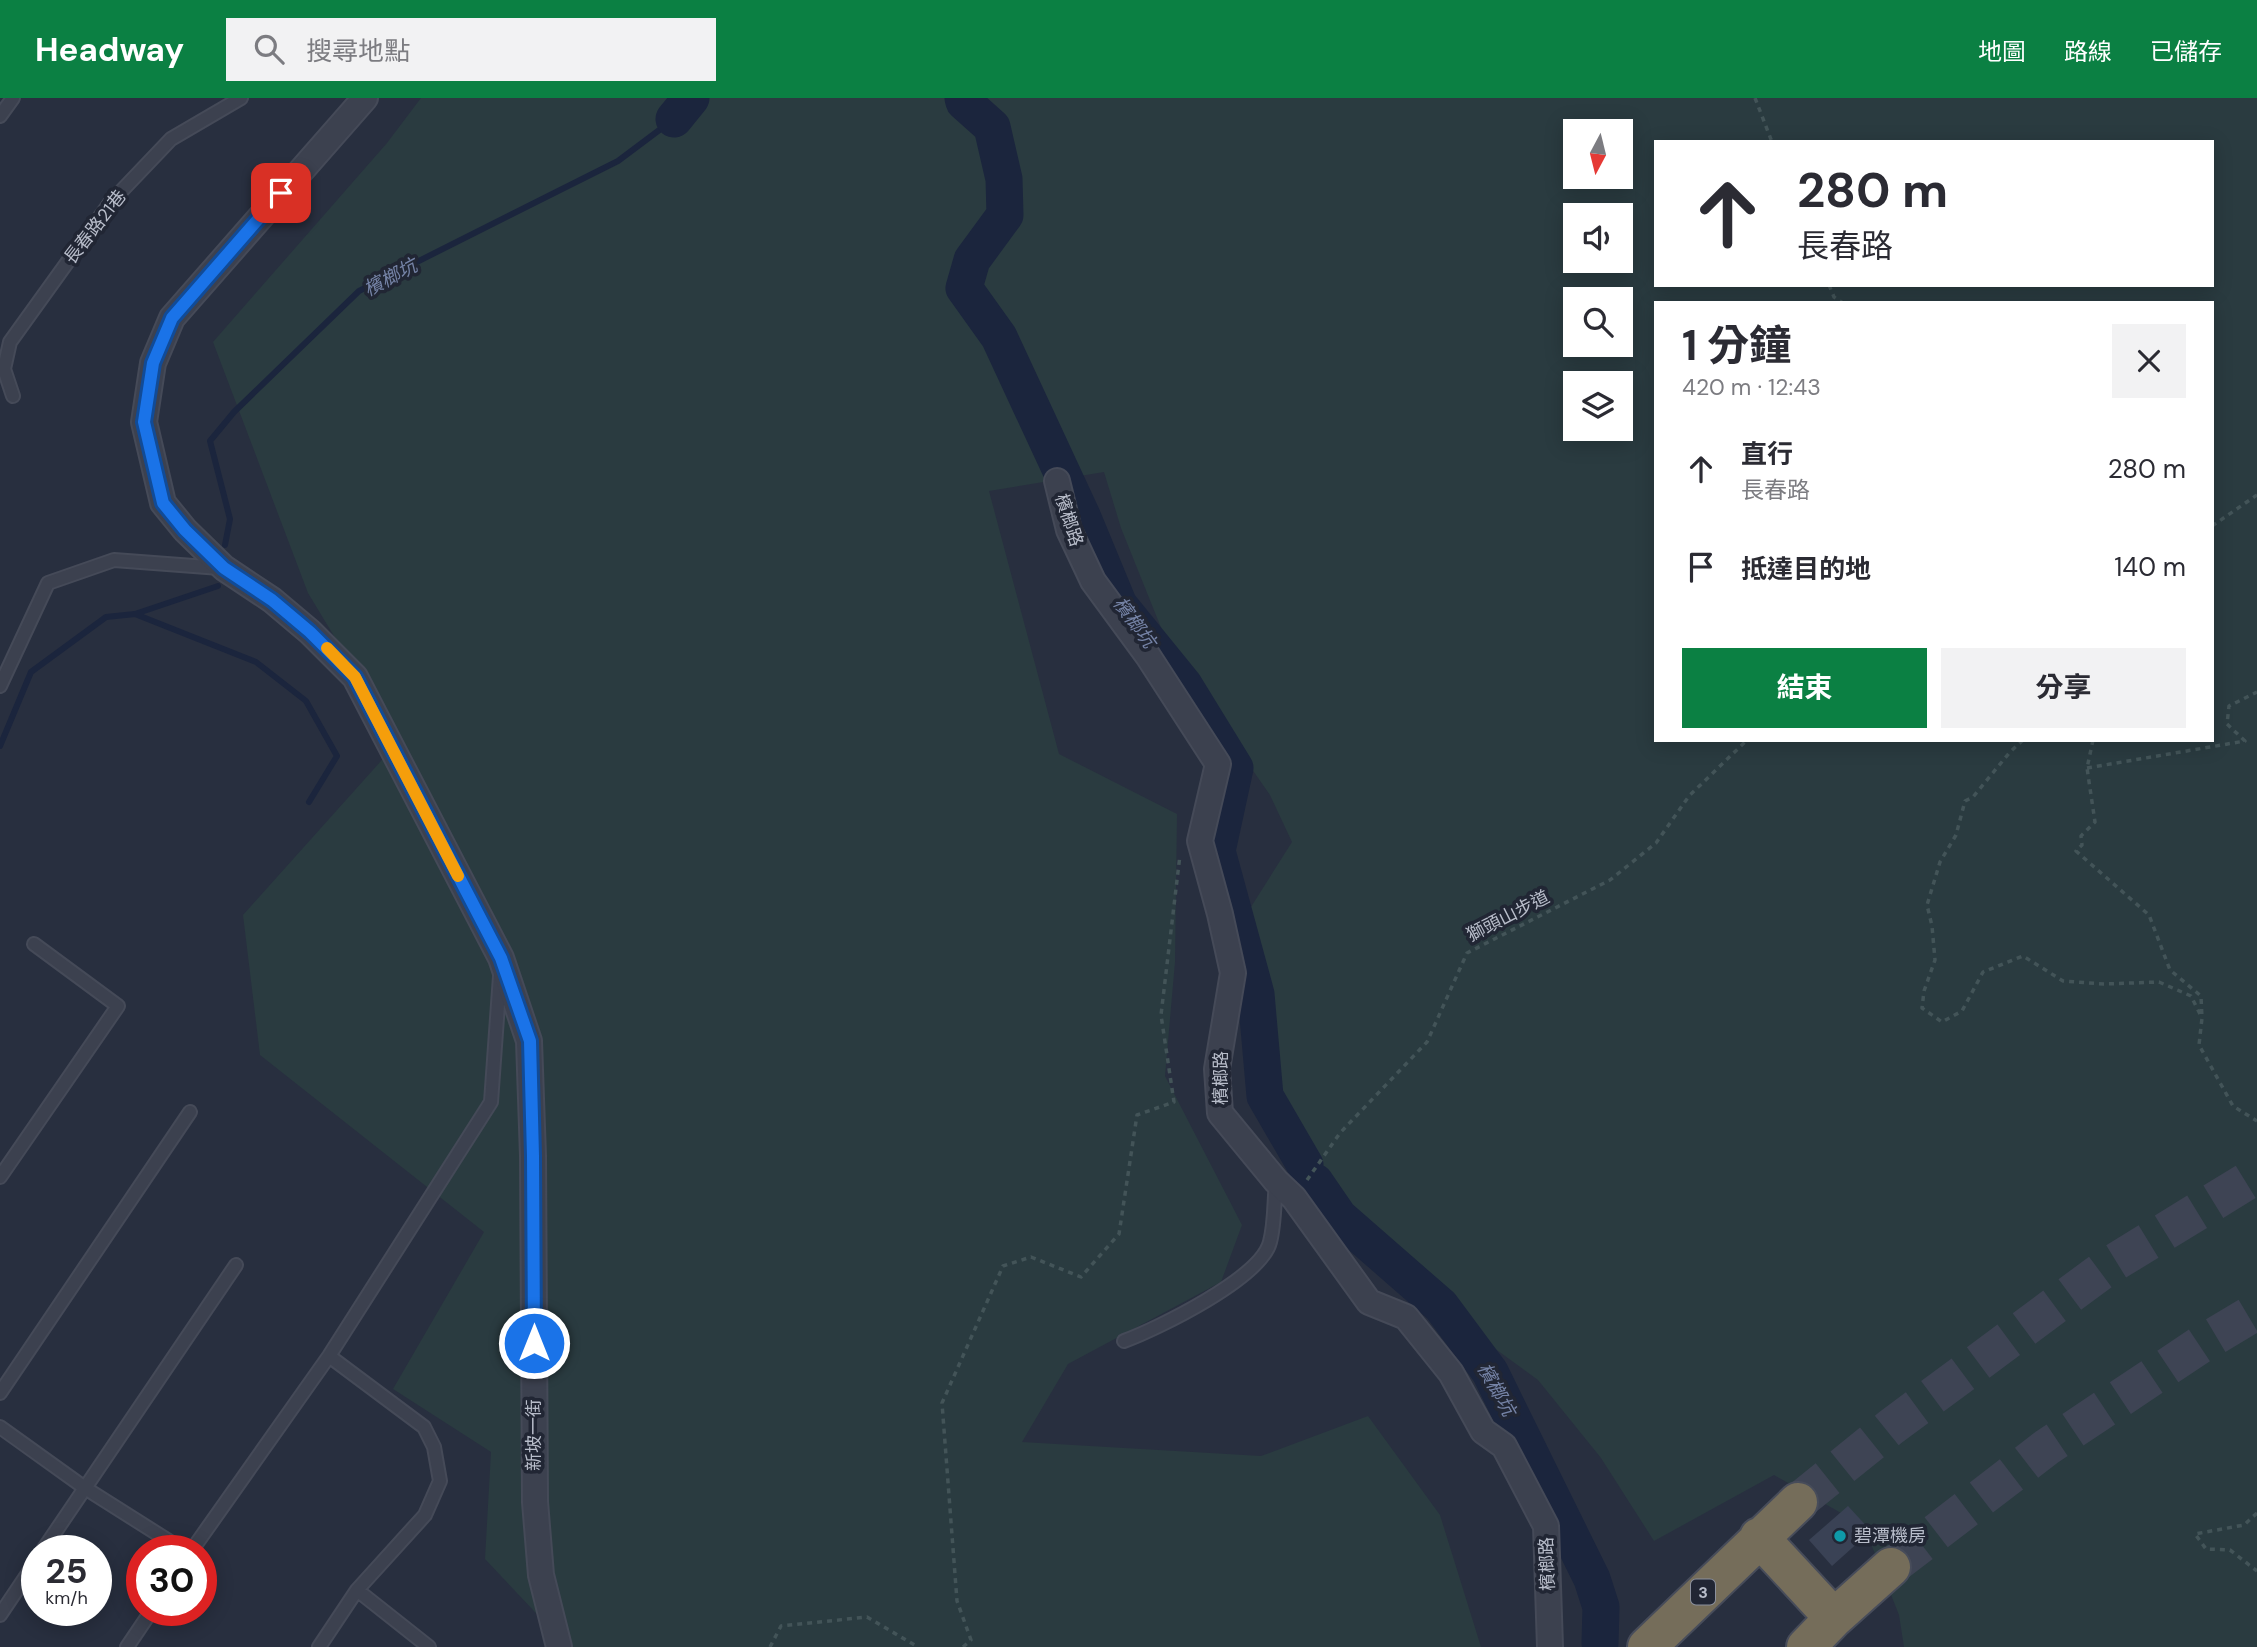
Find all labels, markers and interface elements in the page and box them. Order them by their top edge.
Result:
search box [226,18,716,81]
text: Headway [35,28,184,71]
icon: search [250,30,288,68]
text: 搜尋地點 [306,34,410,68]
text: 地圖 [1978,36,2026,67]
text: 路線 [2064,36,2112,67]
text: 已儲存 [2150,36,2222,67]
north arrow [1563,119,1633,189]
map controls [1563,119,1633,441]
text: 280 m [1797,158,1948,222]
pin [251,163,311,223]
icon: ahead [1682,168,1773,259]
icon: arrive [262,174,300,212]
street label: 長春路21巷 [58,185,132,269]
button: sound [1563,203,1633,273]
text: 長春路 [1797,225,1893,267]
water label: 檳榔坑 [359,252,424,302]
button: search [1563,287,1633,357]
text: 1 分鐘 [1682,318,1791,373]
button: close [2112,324,2186,398]
button: layers [1563,371,1633,441]
text: 420 m · 12:43 [1682,372,1821,402]
text: 直行 [1741,437,1793,471]
icon: ahead [1682,450,1720,488]
text: 280 m [2108,452,2186,486]
text: 長春路 [1741,475,1810,505]
street label: 檳榔路 [1049,491,1089,549]
icon: arrive [1682,548,1720,586]
text: 140 m [2114,550,2186,584]
text: 抵達目的地 [1741,552,1871,586]
water label: 檳榔坑 [1108,592,1163,655]
button: 結束 [1682,648,1927,728]
button: 分享 [1941,648,2186,728]
street label: 獅頭山步道 [1462,885,1554,947]
street label: 檳榔路 [1209,1051,1233,1105]
position arrow [497,1306,571,1380]
water label: 檳榔坑 [1472,1358,1523,1423]
street label: 新坡一街 [522,1399,546,1471]
place label: 碧潭機房 [1854,1524,1926,1548]
marker: 碧潭機房 [1832,1528,1848,1544]
speed limit sign: 30 [126,1535,217,1626]
street label: 檳榔路 [1534,1537,1560,1591]
text: 25 [46,1548,87,1594]
road number: 3 [1691,1580,1715,1604]
text: km/h [45,1586,88,1610]

